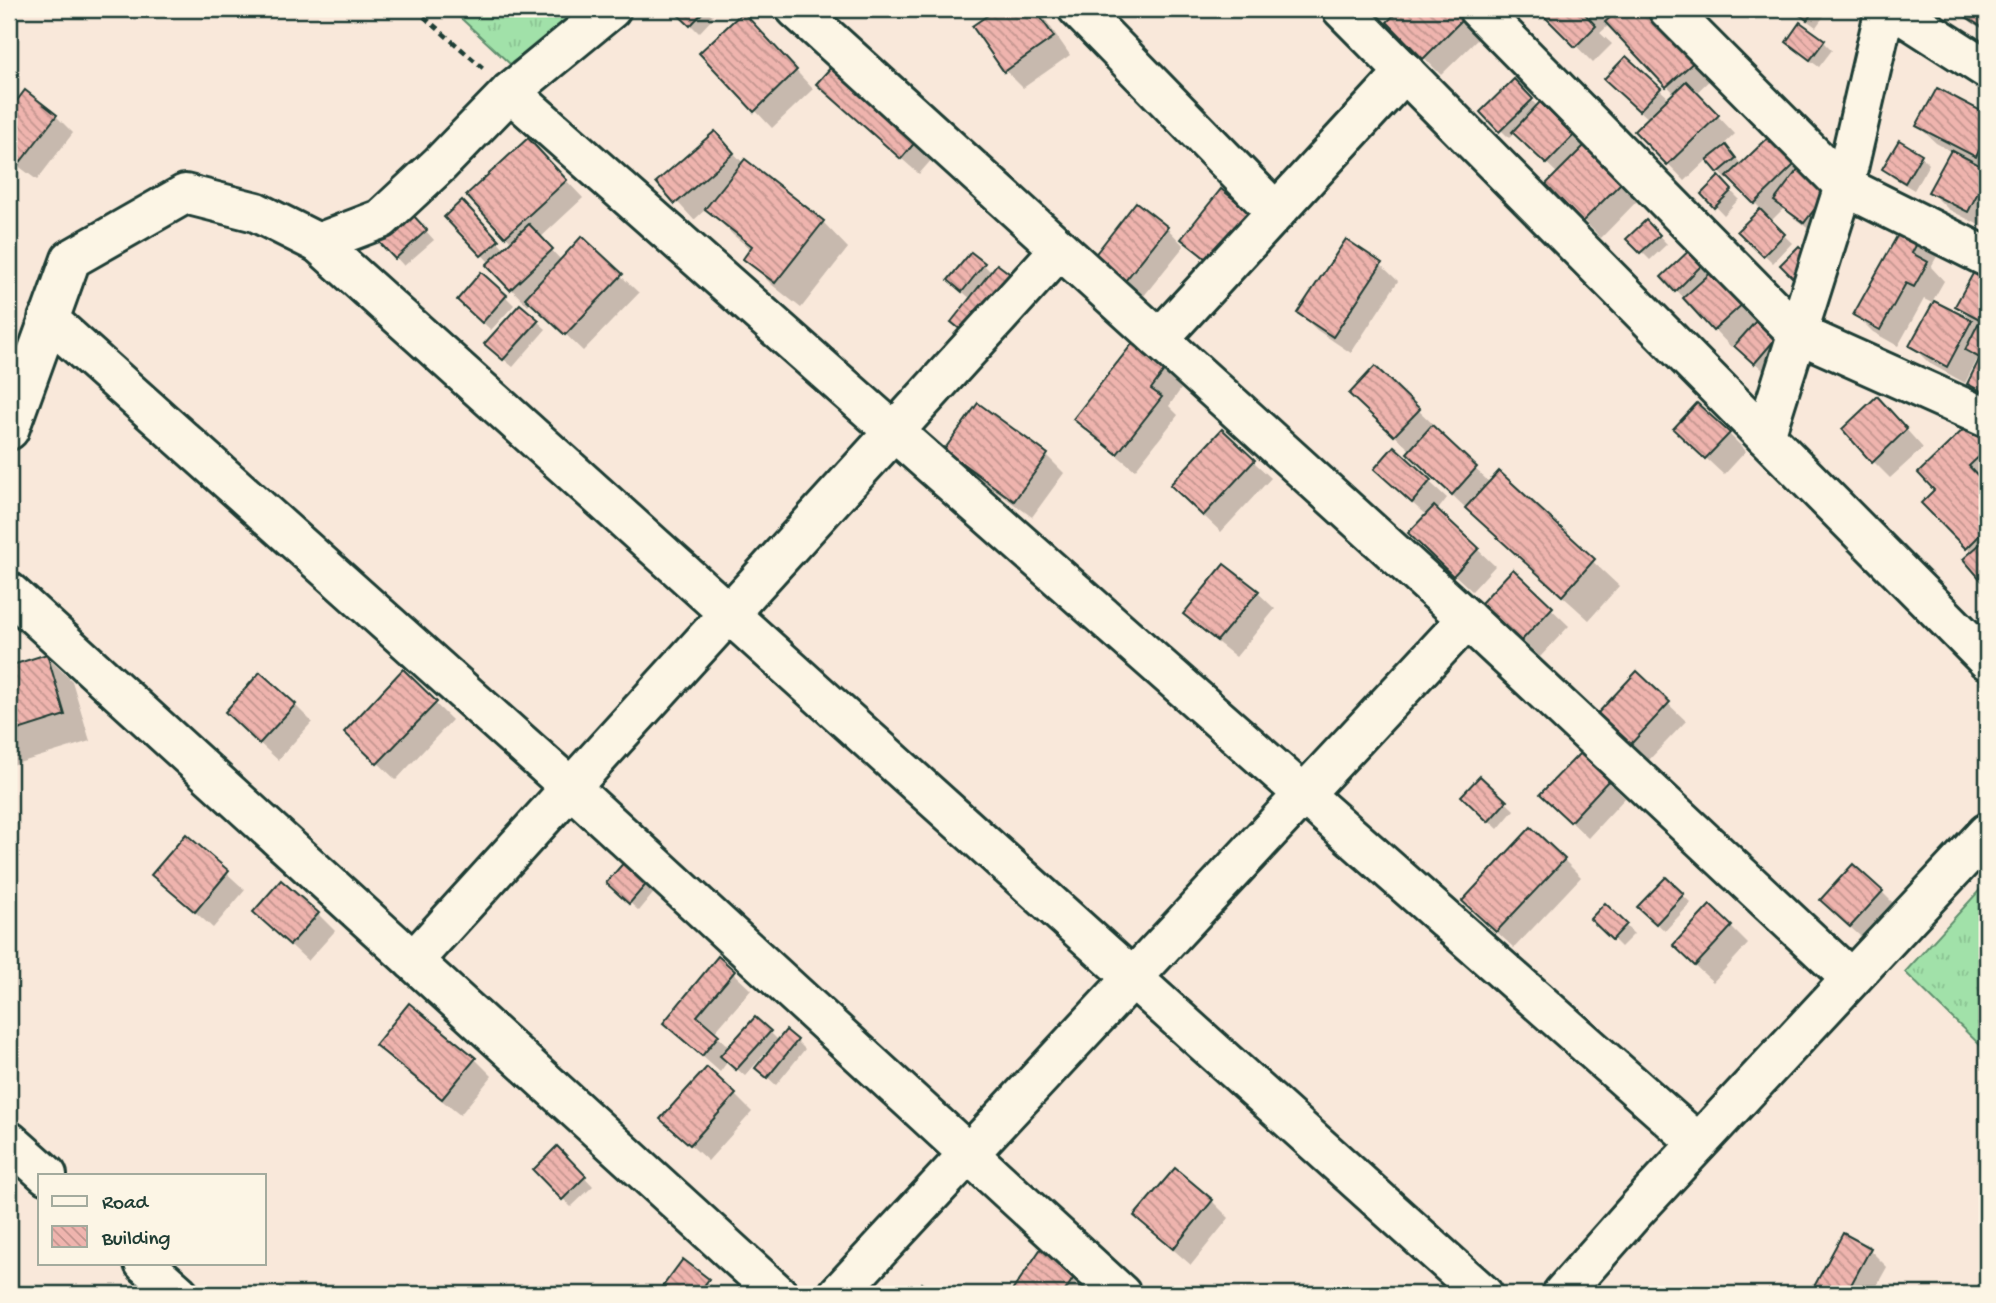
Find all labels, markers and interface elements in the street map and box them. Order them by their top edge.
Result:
legend [38,1174,266,1264]
text: Road [102,1192,150,1217]
text: Building [101,1228,171,1253]

